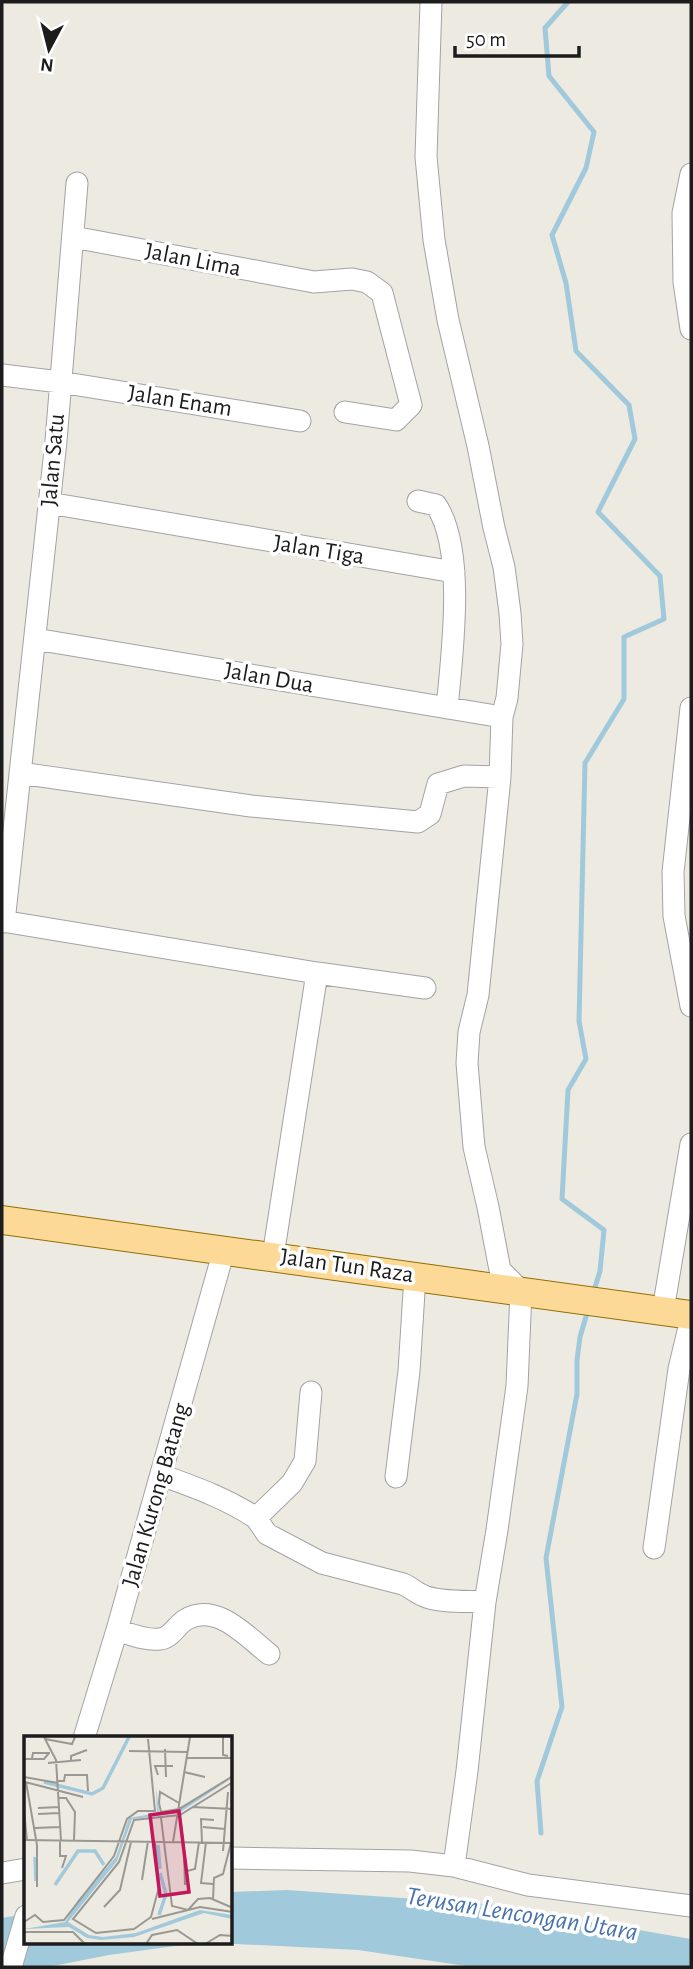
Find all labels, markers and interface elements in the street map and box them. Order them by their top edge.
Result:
north arrow [14,14,84,84]
scale bar [455,14,579,58]
text: 50 m [466,29,506,50]
text: N [39,54,55,75]
street label: Jalan Lima [143,239,243,281]
street label: Jalan Enam [126,381,234,421]
street label: Jalan Satu [37,413,69,507]
street label: Jalan Tiga [272,531,366,569]
street label: Jalan Dua [223,658,315,698]
street label: Jalan Tun Raza [279,1245,415,1287]
street label: Jalan Kurong Batang [118,1400,194,1590]
inset map [24,1736,233,1944]
water label: Terusan Lencongan Utara [404,1883,640,1945]

